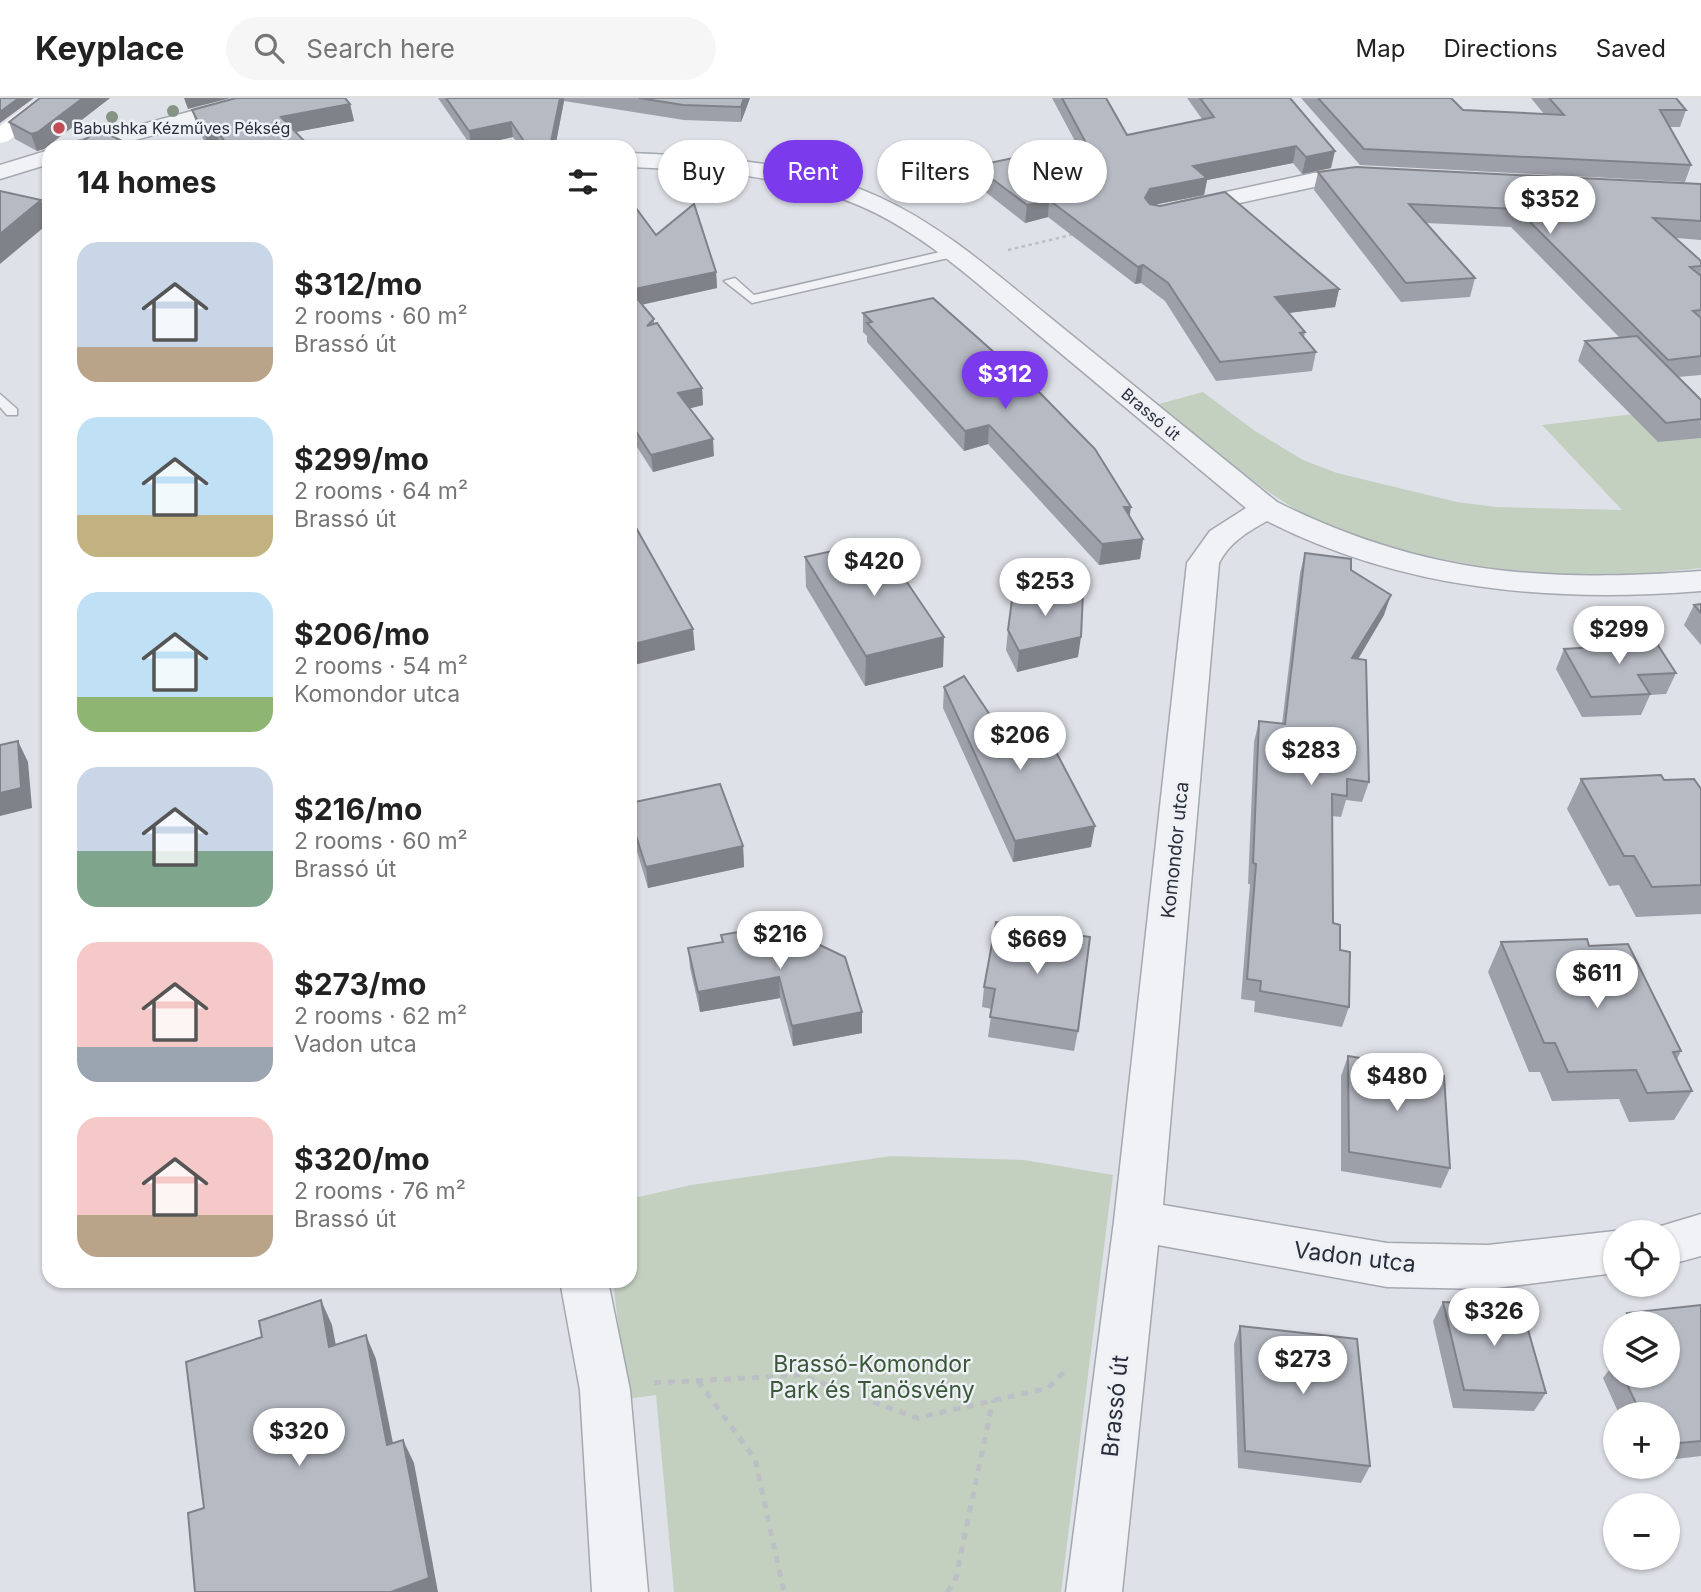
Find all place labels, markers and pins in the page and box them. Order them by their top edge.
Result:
place label: Babushka Kézműves Pékség [73,118,290,138]
marker: Babushka Kézműves Pékség [51,120,67,136]
pin: $352 [1509,176,1591,236]
pin: $312 [964,352,1046,411]
pin: $420 [833,538,915,598]
pin: $253 [1004,559,1086,618]
pin: $299 [1578,606,1660,666]
pin: $206 [979,712,1061,772]
pin: $283 [1270,728,1352,787]
pin: $216 [739,912,821,971]
pin: $669 [996,916,1078,976]
pin: $611 [1556,950,1638,1010]
pin: $480 [1356,1054,1438,1113]
pin: $326 [1453,1288,1535,1348]
pin: $273 [1262,1336,1344,1396]
pin: $320 [258,1408,340,1468]

